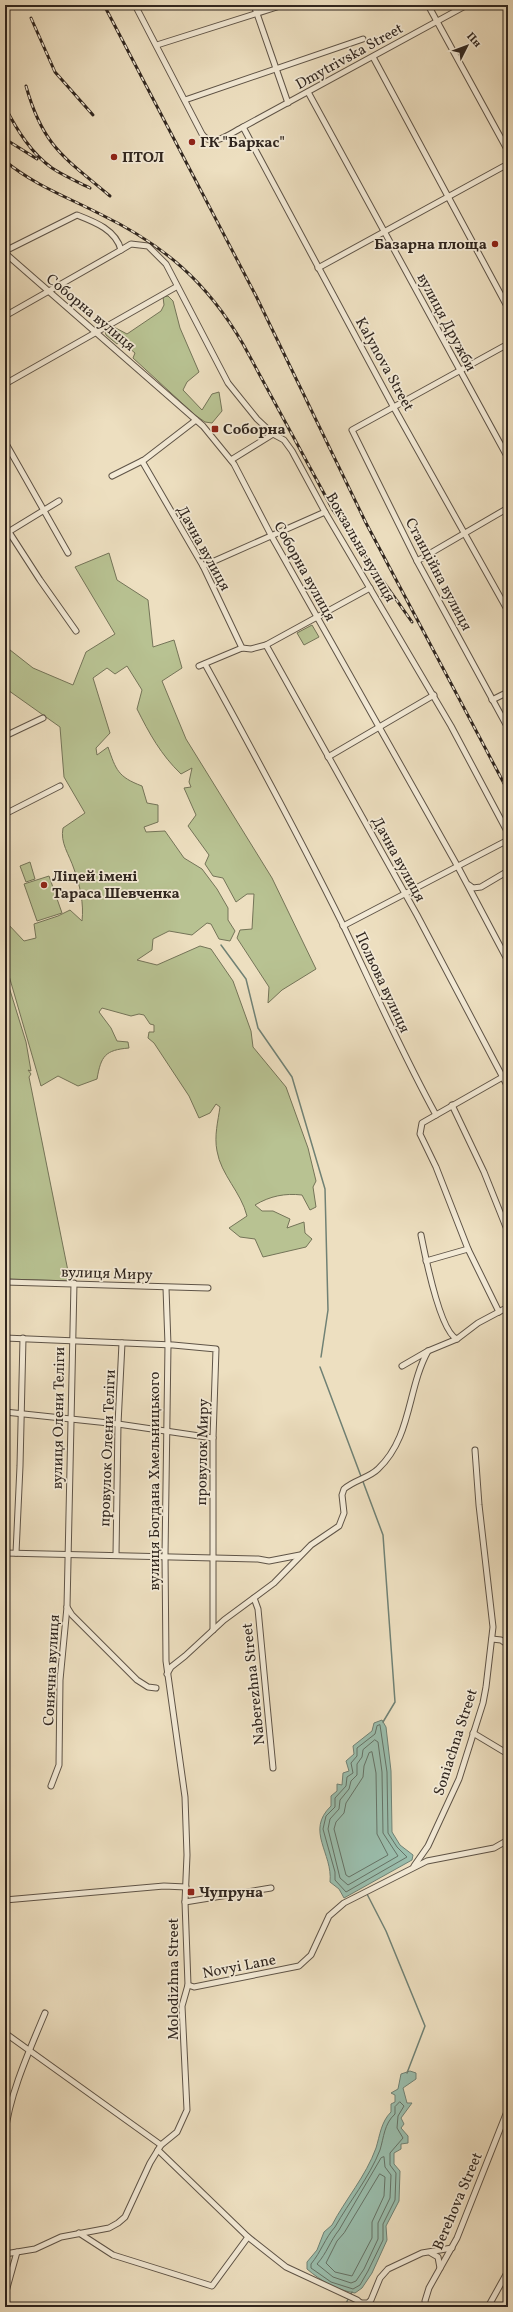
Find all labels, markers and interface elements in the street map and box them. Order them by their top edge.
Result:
street label: Dmytrivska Street [292,19,407,96]
north arrow [447,26,487,66]
text: Пн [463,29,484,51]
place label: ГК "Баркас" [200,133,285,154]
marker: ГК "Баркас" [187,137,197,147]
place label: ПТОЛ [122,148,164,169]
marker: ПТОЛ [109,152,119,162]
place label: Базарна площа [374,235,487,256]
marker: Базарна площа [490,239,500,249]
street label: Соборна вулиця [41,269,139,357]
street label: вулиця Дружби [411,270,480,376]
street label: Kalynova Street [349,314,418,416]
place label: Соборна [223,420,286,441]
marker: Соборна [210,424,220,434]
street label: Вокзальна вулиця [320,489,400,607]
street label: Дачна вулиця [171,502,235,595]
street label: Станційна вулиця [399,515,476,635]
street label: Соборна вулиця [268,518,340,626]
street label: Дачна вулиця [366,813,430,906]
place label: Ліцей імені Тараса Шевченка [52,867,180,905]
marker: Ліцей імені Тараса Шевченка [39,880,49,890]
street label: Польова вулиця [349,928,414,1037]
street label: вулиця Миру [61,1262,153,1287]
street label: вулиця Олени Теліги [48,1347,71,1489]
street label: провулок Олени Теліги [95,1369,122,1527]
street label: вулиця Богдана Хмельницького [145,1372,166,1590]
street label: провулок Миру [192,1398,215,1506]
street label: Сонячна вулиця [39,1614,66,1726]
street label: Naberezhna Street [238,1622,271,1746]
street label: Soniachna Street [429,1686,484,1799]
place label: Чупруна [199,1883,263,1904]
marker: Чупруна [186,1887,196,1897]
street label: Molodizhna Street [164,1918,185,2040]
street label: Novyi Lane [201,1950,278,1985]
street label: Berehova Street [428,2149,488,2254]

